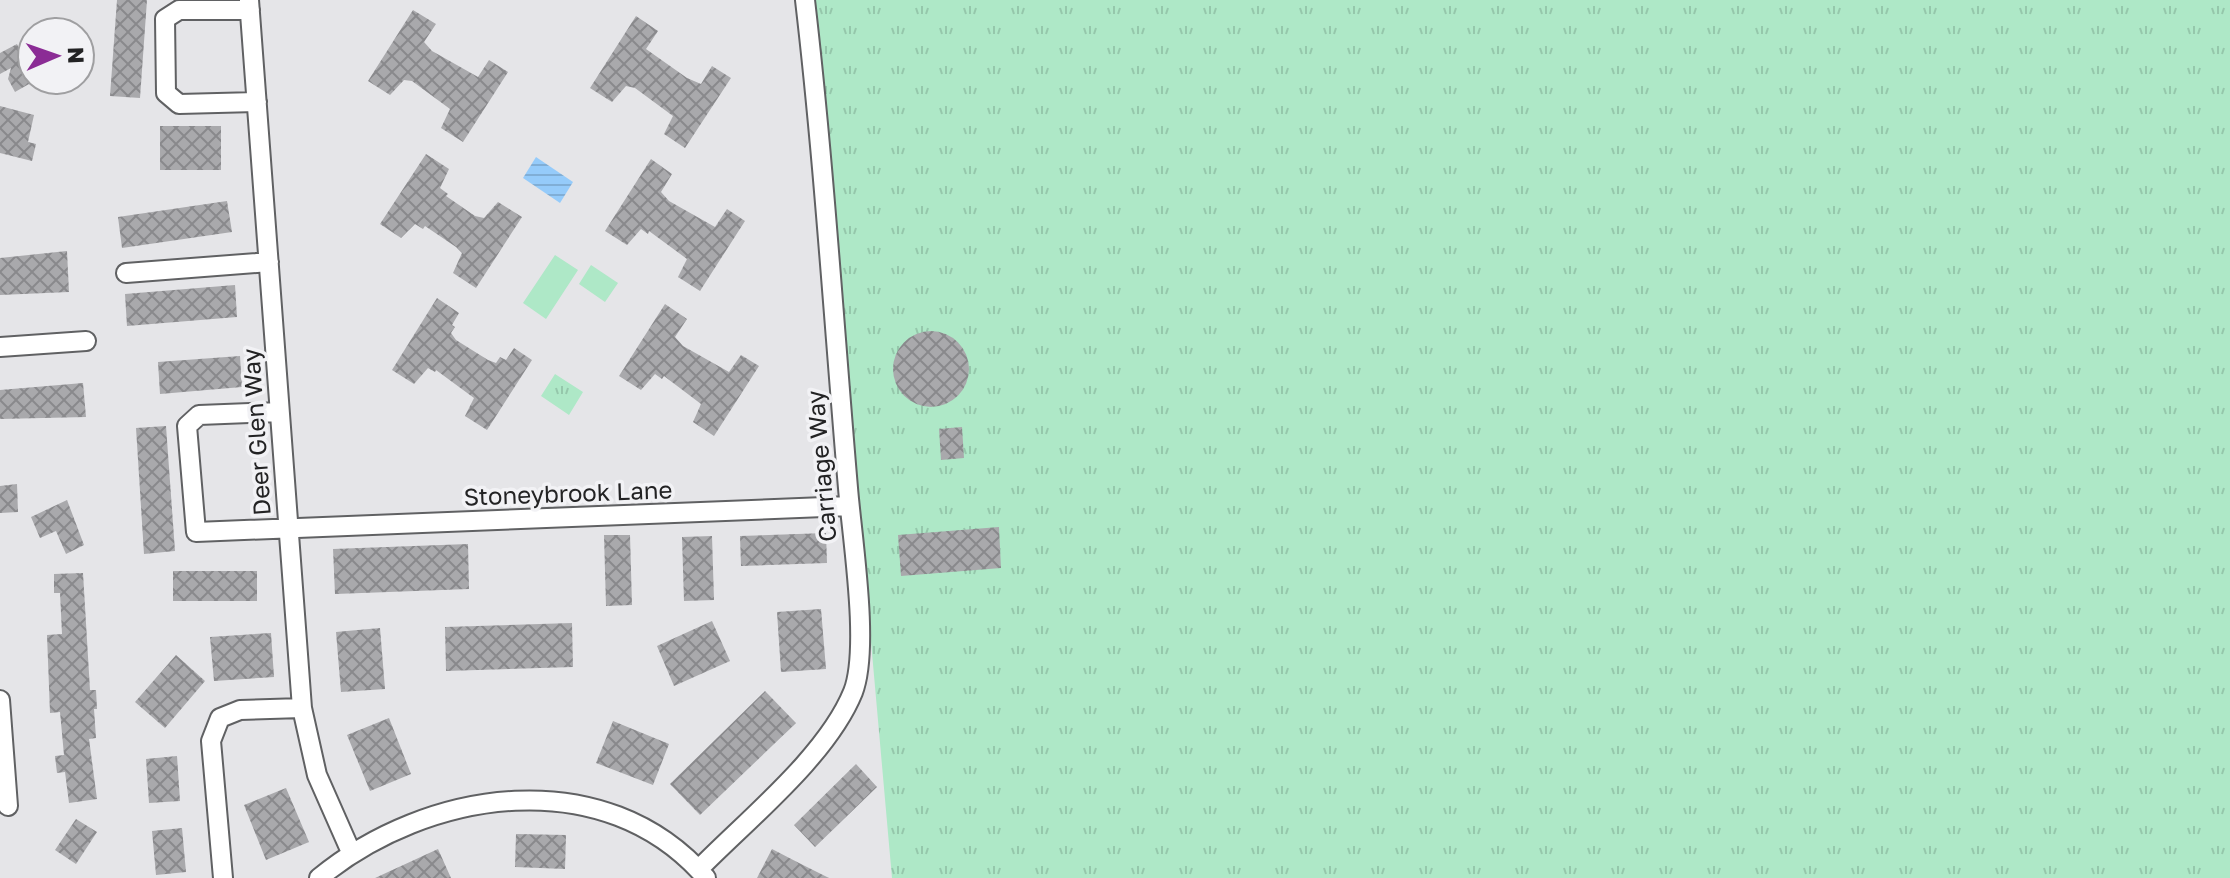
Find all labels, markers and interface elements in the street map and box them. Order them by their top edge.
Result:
north arrow [16,16,96,96]
text: N [63,46,90,64]
street label: Deer Glen Way [235,347,276,517]
street label: Carriage Way [799,389,842,543]
street label: Stoneybrook Lane [463,474,673,511]

